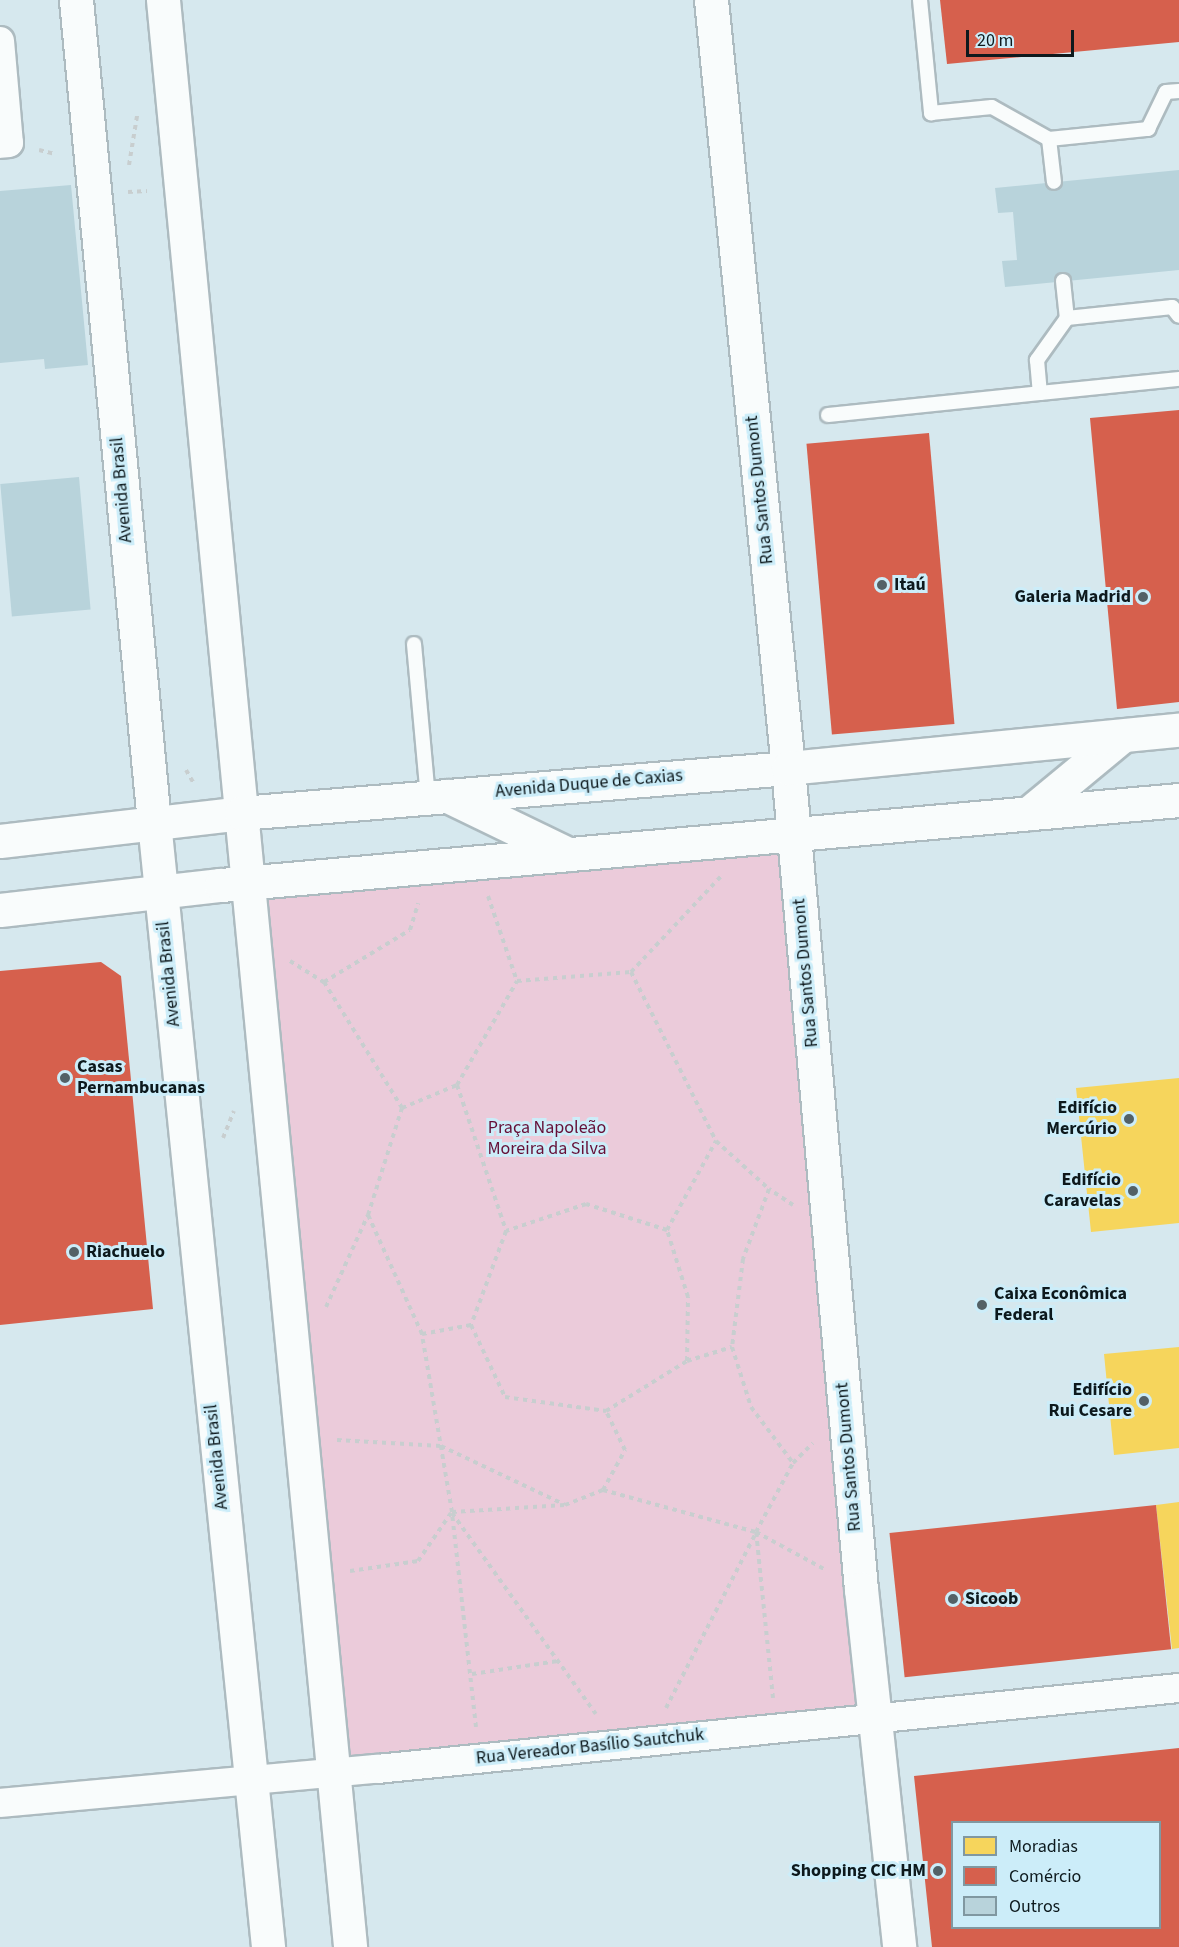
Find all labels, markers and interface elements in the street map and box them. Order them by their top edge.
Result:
scale bar [969,18,1077,56]
text: 20 m [977,28,1013,53]
street label: Rua Santos Dumont [741,415,779,565]
street label: Avenida Brasil [107,436,137,544]
place label: Itaú [894,574,926,596]
marker: Itaú [875,578,889,592]
place label: Galeria Madrid [1014,586,1131,608]
marker: Galeria Madrid [1136,590,1150,604]
street label: Avenida Duque de Caxias [494,765,684,803]
street label: Rua Santos Dumont [789,898,823,1048]
street label: Avenida Brasil [153,920,185,1028]
place label: Casas Pernambucanas [77,1057,205,1100]
marker: Casas Pernambucanas [58,1071,72,1085]
place label: Edifício Mercúrio [1046,1098,1117,1140]
marker: Edifício Mercúrio [1122,1112,1136,1126]
park label: Praça Napoleão Moreira da Silva [487,1118,607,1160]
place label: Edifício Caravelas [1044,1170,1121,1212]
marker: Edifício Caravelas [1126,1184,1140,1198]
place label: Riachuelo [86,1241,165,1263]
marker: Riachuelo [67,1245,81,1259]
place label: Caixa Econômica Federal [994,1284,1127,1326]
marker: Caixa Econômica Federal [975,1298,989,1312]
place label: Edifício Rui Cesare [1049,1380,1132,1422]
street label: Rua Santos Dumont [832,1382,866,1532]
marker: Edifício Rui Cesare [1137,1394,1151,1408]
street label: Avenida Brasil [201,1403,233,1511]
place label: Sicoob [965,1588,1018,1610]
marker: Sicoob [946,1592,960,1606]
street label: Rua Vereador Basílio Sautchuk [475,1724,705,1770]
legend [951,1821,1161,1929]
text: Moradias [1009,1834,1078,1859]
place label: Shopping CIC HM [791,1860,926,1882]
marker: Shopping CIC HM [931,1864,945,1878]
text: Comércio [1009,1864,1081,1889]
text: Outros [1009,1894,1060,1919]

